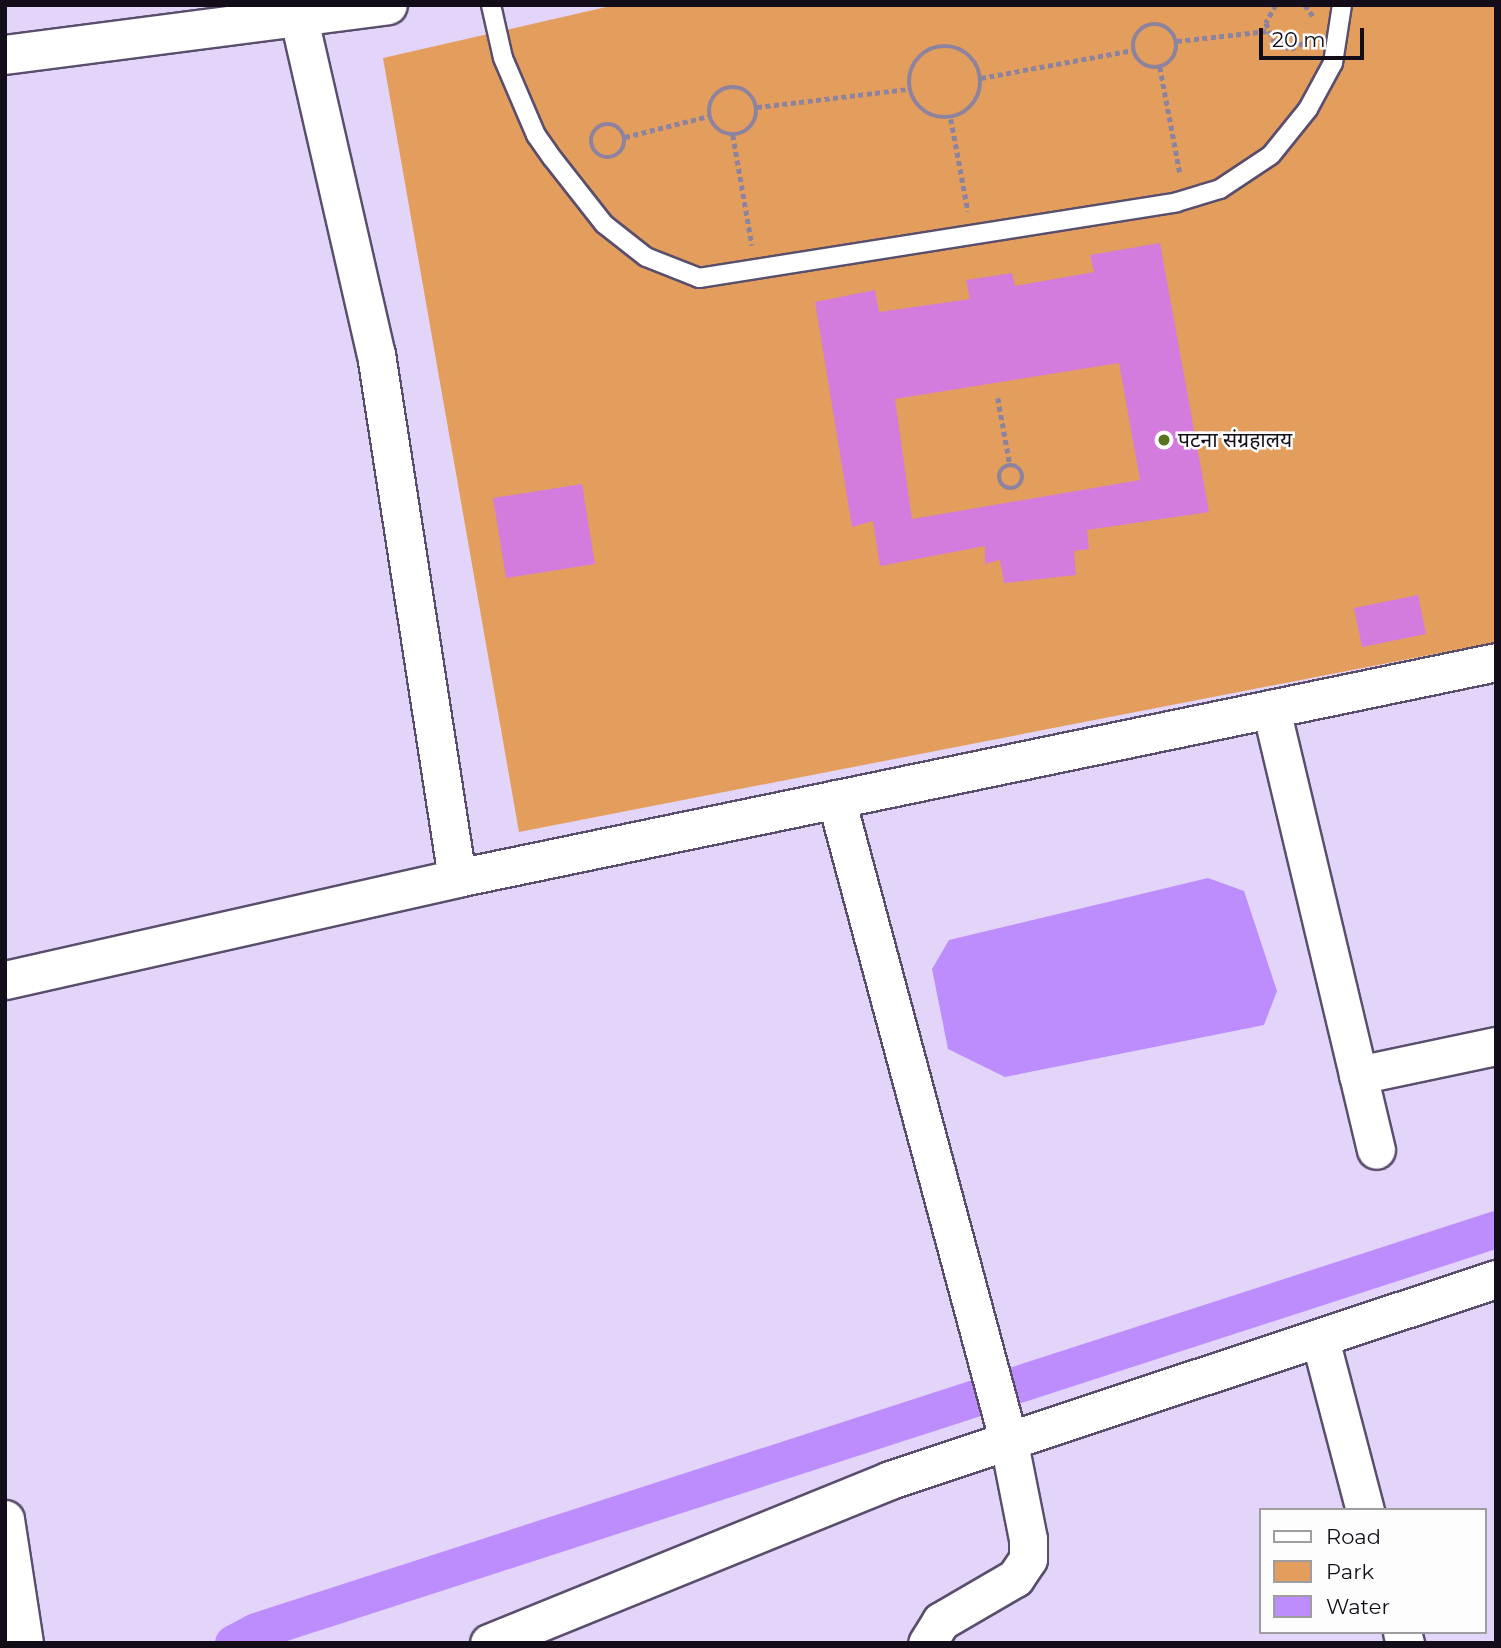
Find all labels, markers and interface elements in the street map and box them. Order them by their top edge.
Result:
scale bar [1263,14,1368,58]
text: 20 m [1272,27,1326,52]
place label: पटना संग्रहालय [1178,427,1292,453]
marker: पटना संग्रहालय [1156,432,1172,448]
legend [1260,1508,1487,1634]
text: Road [1326,1524,1381,1549]
text: Park [1326,1559,1374,1584]
text: Water [1326,1594,1390,1619]

